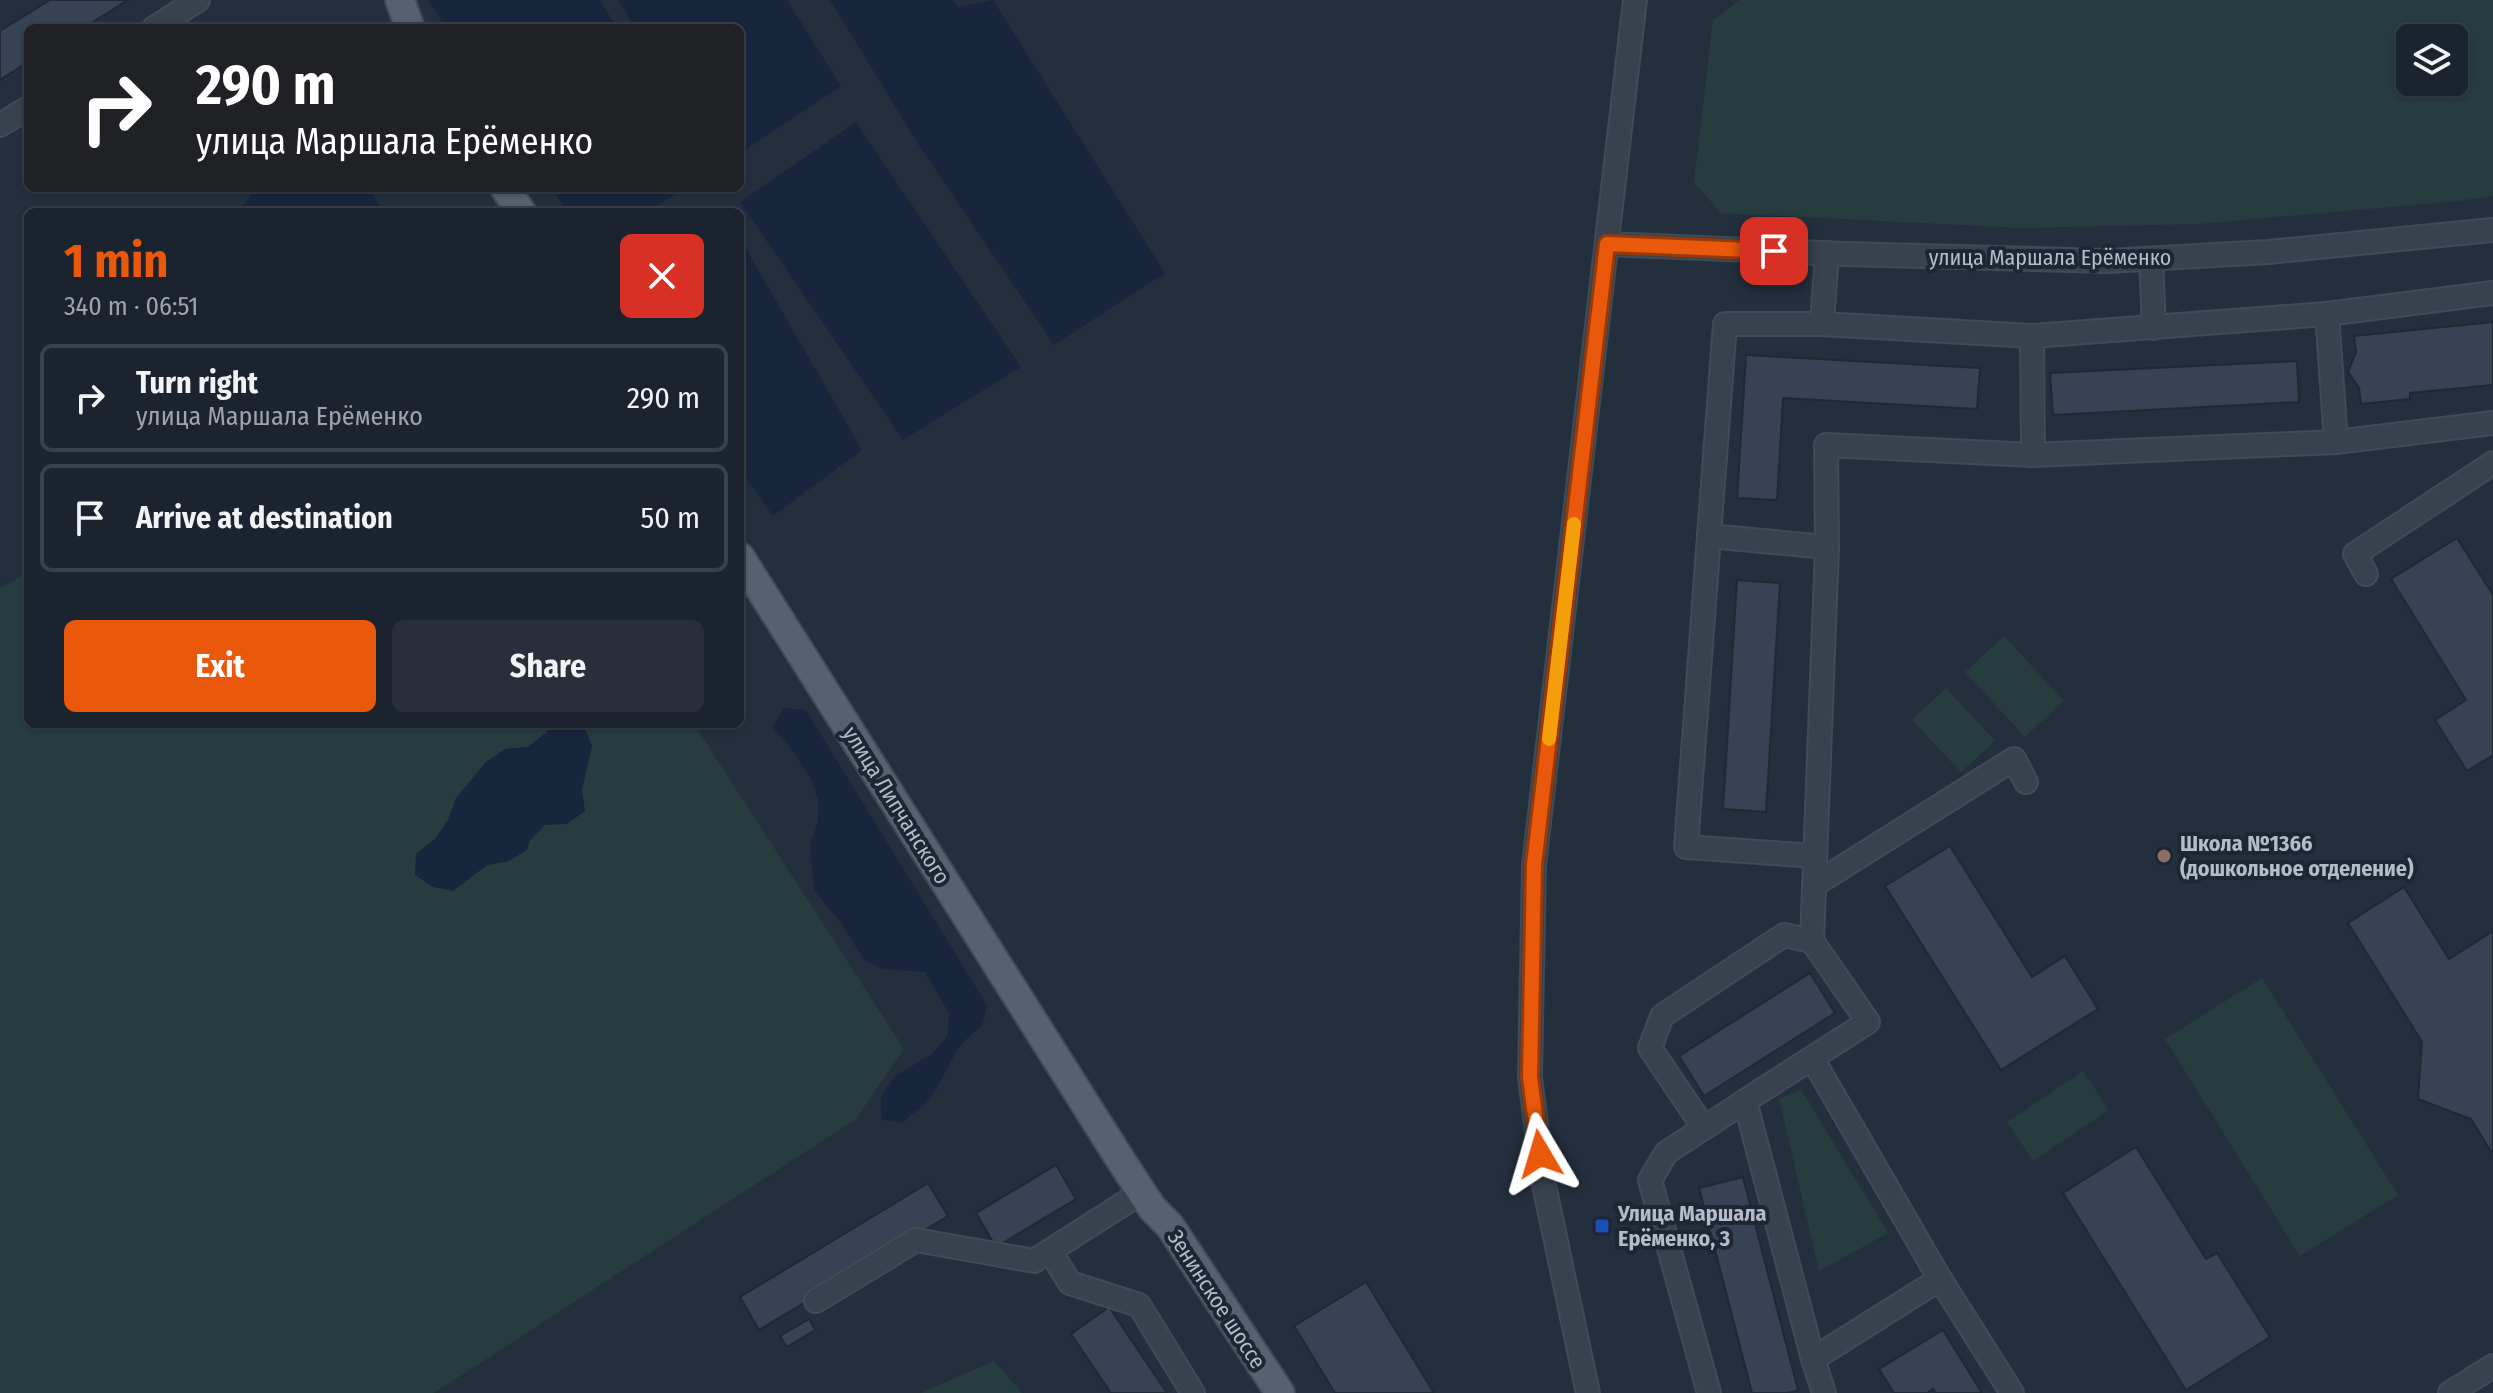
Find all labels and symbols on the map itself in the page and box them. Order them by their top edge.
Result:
pin [1740,217,1808,285]
street label: улица Маршала Ерёменко [1929,244,2171,271]
street label: улица Липчанского [837,721,956,889]
place label: Школа №1366 (дошкольное отделение) [2180,830,2414,882]
marker: Школа №1366 (дошкольное отделение) [2155,847,2173,865]
position arrow [1498,1112,1582,1196]
place label: Улица Маршала Ерёменко, 3 [1617,1200,1766,1252]
marker: Улица Маршала Ерёменко, 3 [1593,1217,1611,1235]
street label: Зенинское шоссе [1162,1225,1271,1374]

